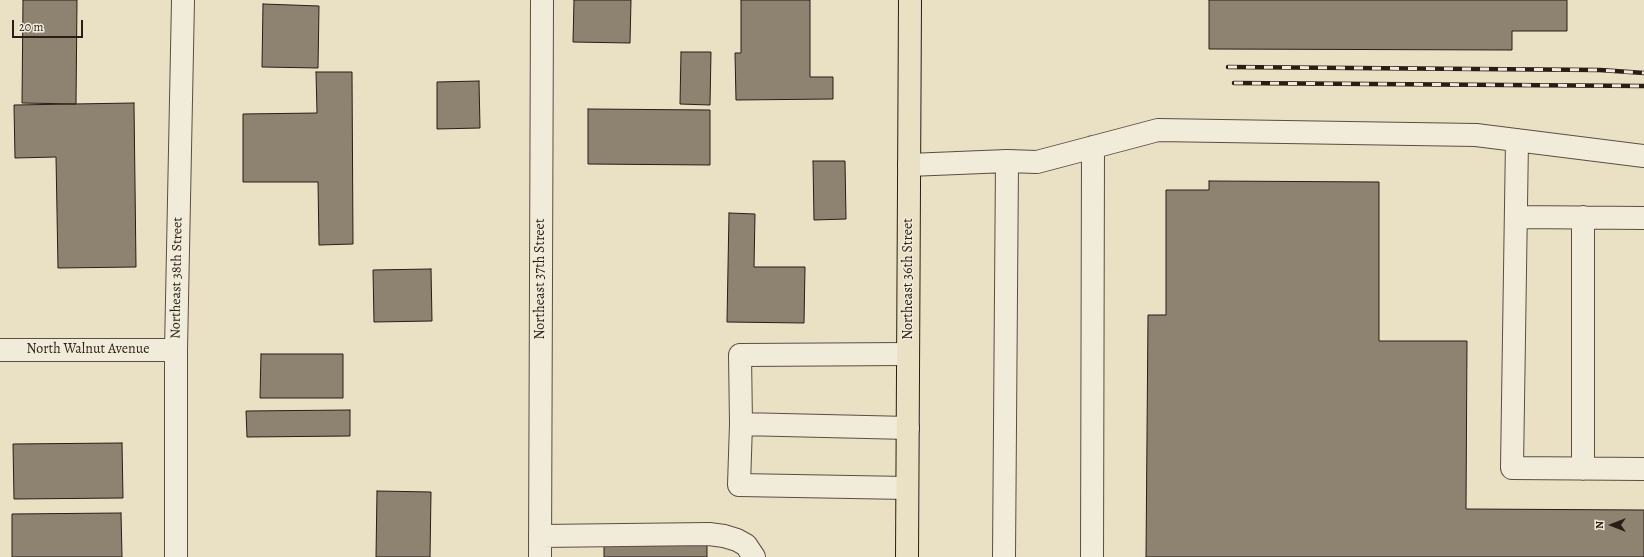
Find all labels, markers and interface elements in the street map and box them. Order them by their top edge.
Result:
scale bar [14,12,85,38]
text: 20 m [19,19,43,35]
street label: Northeast 38th Street [168,217,186,339]
street label: Northeast 37th Street [533,218,549,340]
street label: Northeast 36th Street [901,218,917,340]
street label: North Walnut Avenue [26,342,150,358]
north arrow [1592,505,1632,545]
text: N [1592,521,1607,529]

